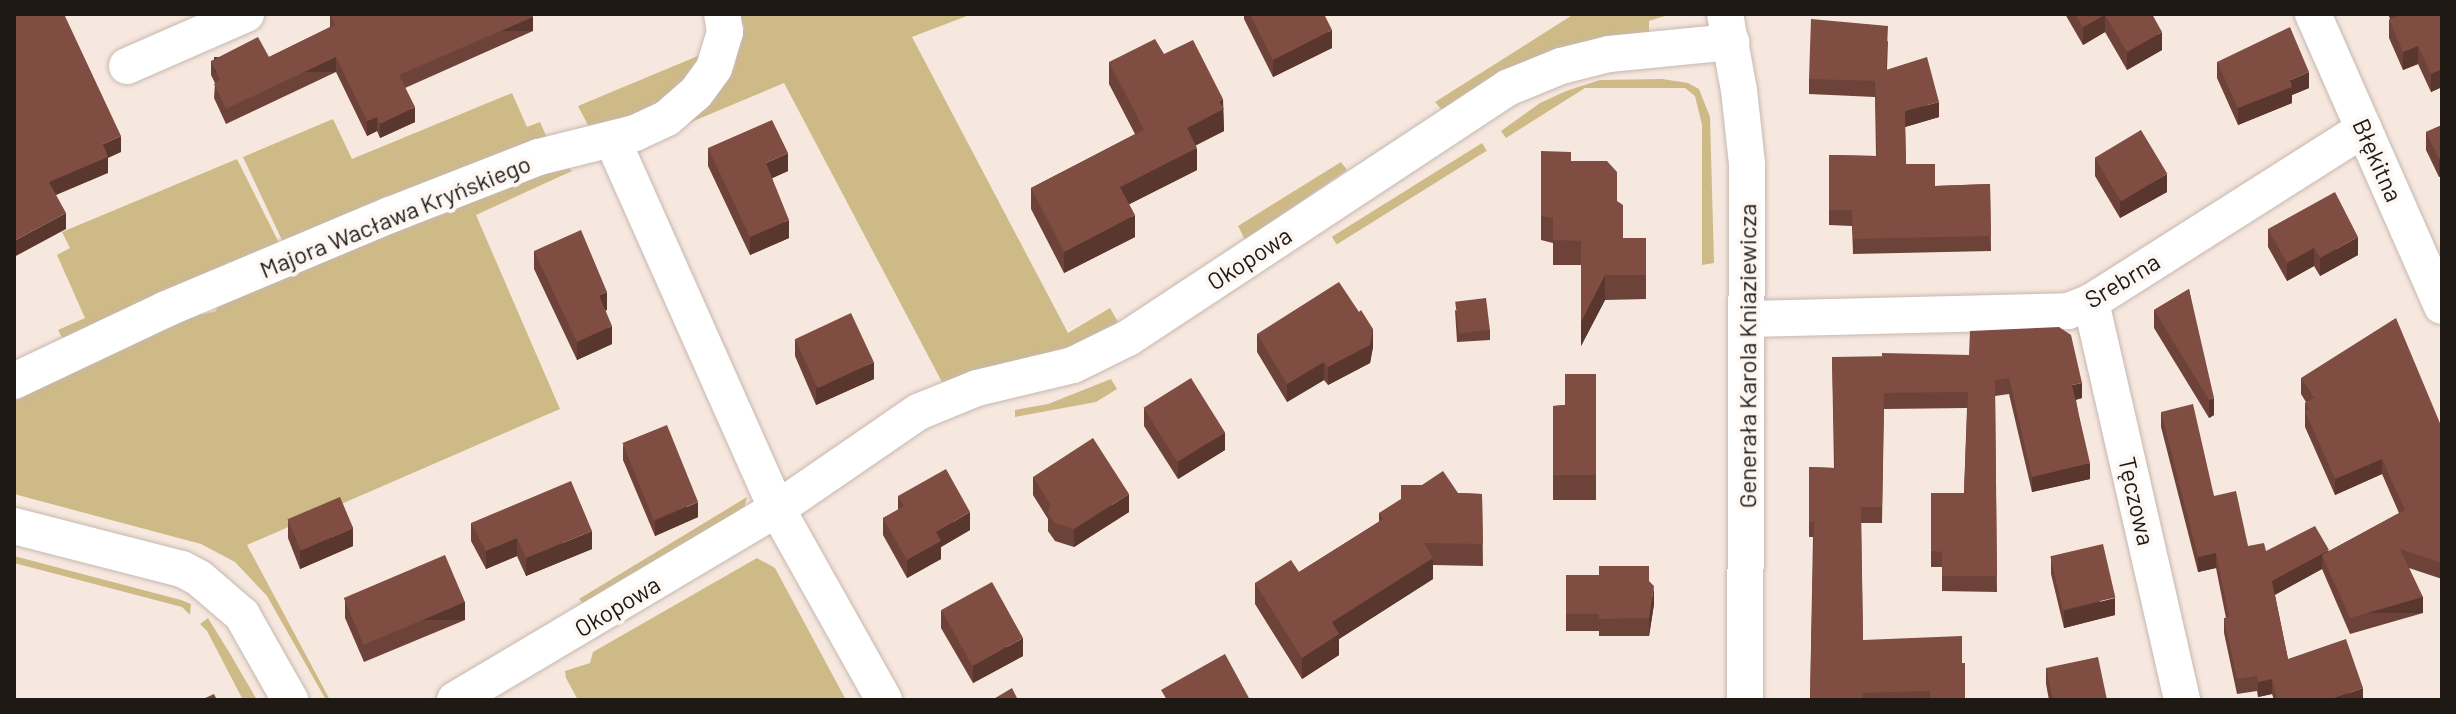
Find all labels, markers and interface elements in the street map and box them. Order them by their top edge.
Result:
street label: Błękitna [2347,114,2409,206]
street label: Majora Wacława Kryńskiego [255,148,535,284]
street label: Generała Karola Kniaziewicza [1733,204,1761,508]
street label: Okopowa [1202,220,1296,296]
street label: Srebrna [2079,246,2165,314]
street label: Tęczowa [2113,454,2161,548]
street label: Okopowa [569,569,665,643]

